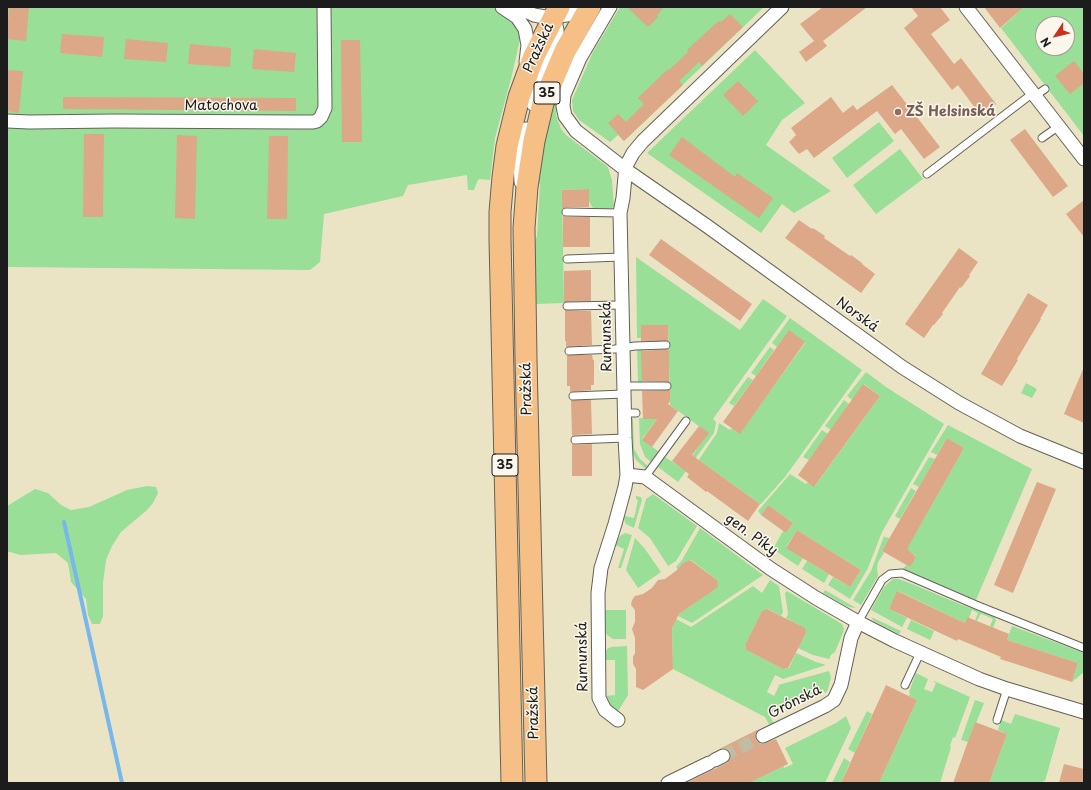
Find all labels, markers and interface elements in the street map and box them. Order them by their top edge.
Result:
north arrow [1035,16,1075,56]
street label: Pražská [520,20,558,76]
text: N [1036,34,1055,51]
road number: 35 [534,82,560,104]
street label: Matochova [184,98,258,114]
place label: ZŠ Helsinská [906,104,996,120]
marker: ZŠ Helsinská [893,107,903,117]
street label: Norská [833,294,881,336]
street label: Rumunská [598,302,616,372]
street label: Pražská [518,362,536,416]
road number: 35 [492,454,518,476]
street label: gen. Píky [722,510,780,560]
street label: Rumunská [574,622,592,692]
street label: Grónská [766,682,824,722]
street label: Pražská [525,686,543,740]

